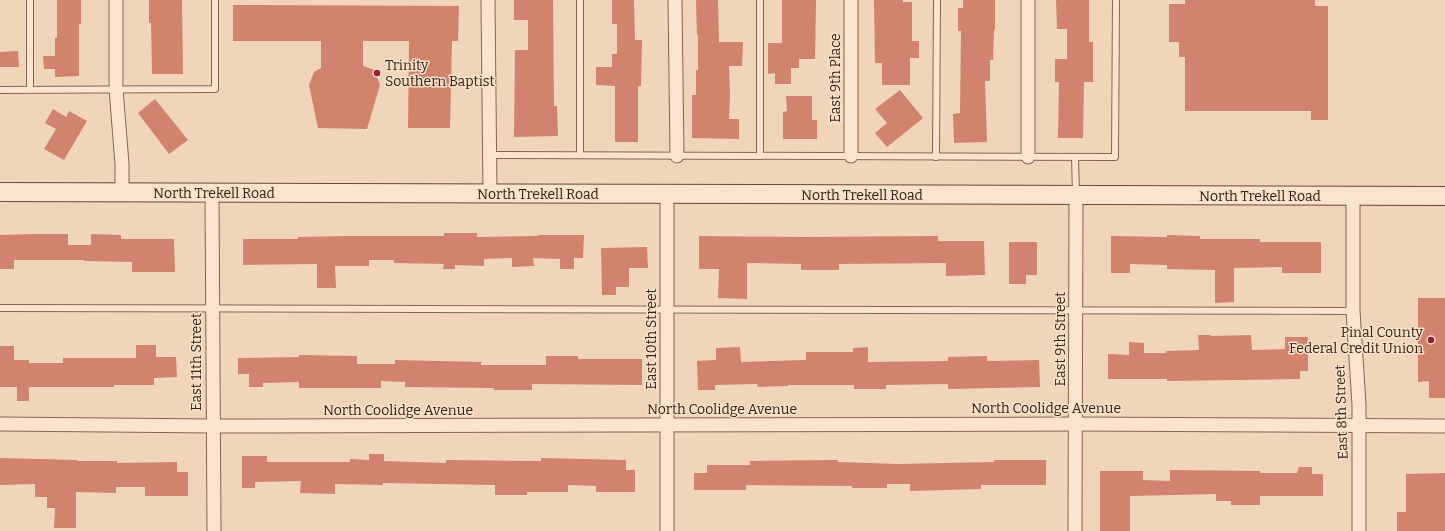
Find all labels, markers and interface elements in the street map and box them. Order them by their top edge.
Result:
street label: East 9th Place [827,33,844,123]
place label: Trinity Southern Baptist [385,57,495,90]
marker: Trinity Southern Baptist [372,68,382,78]
street label: North Trekell Road [153,185,275,202]
street label: North Trekell Road [477,186,599,203]
street label: North Trekell Road [801,187,923,204]
street label: North Trekell Road [1199,188,1321,205]
street label: East 10th Street [643,288,660,390]
street label: East 9th Street [1052,292,1069,386]
street label: East 11th Street [188,313,205,411]
place label: Pinal County Federal Credit Union [1289,324,1424,357]
marker: Pinal County Federal Credit Union [1426,335,1436,345]
street label: East 8th Street [1331,364,1352,460]
street label: North Coolidge Avenue [971,400,1121,417]
street label: North Coolidge Avenue [647,401,797,418]
street label: North Coolidge Avenue [323,402,473,419]

